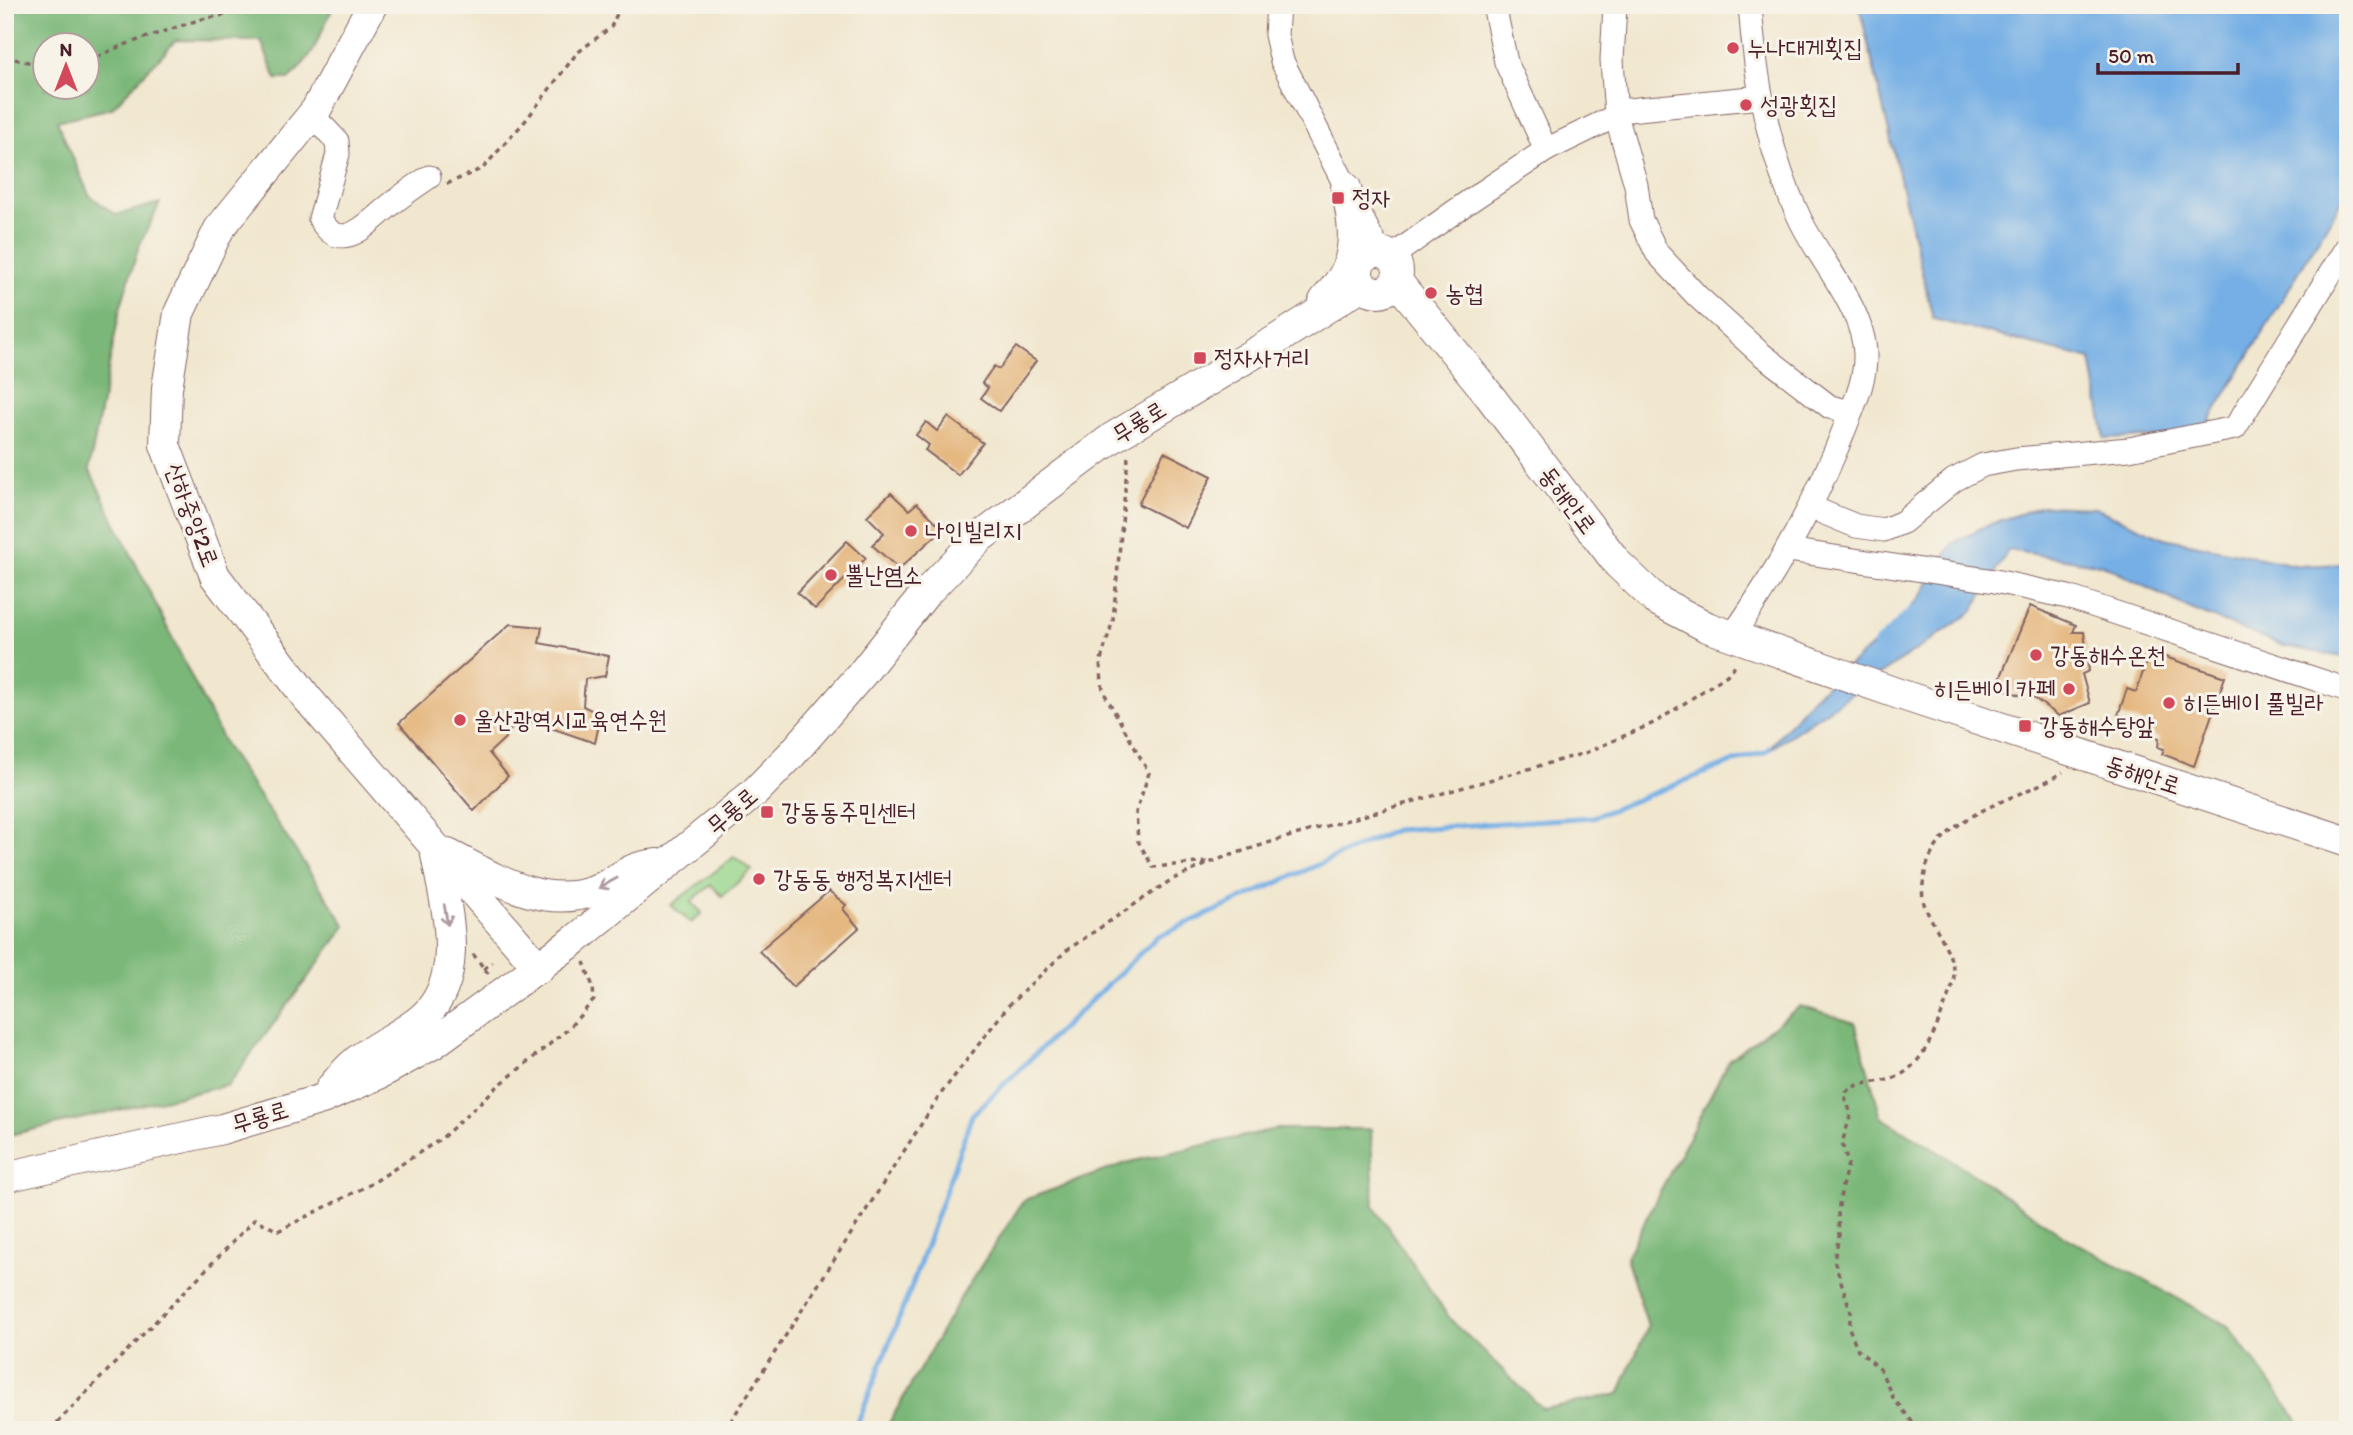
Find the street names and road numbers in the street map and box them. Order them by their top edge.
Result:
street label: 무룡로 [1106,394,1171,449]
street label: 산하중앙2로 [159,459,226,571]
street label: 동해안로 [1534,460,1603,539]
street label: 동해안로 [2102,749,2184,800]
street label: 무룡로 [700,781,763,841]
street label: 무룡로 [228,1094,292,1139]

